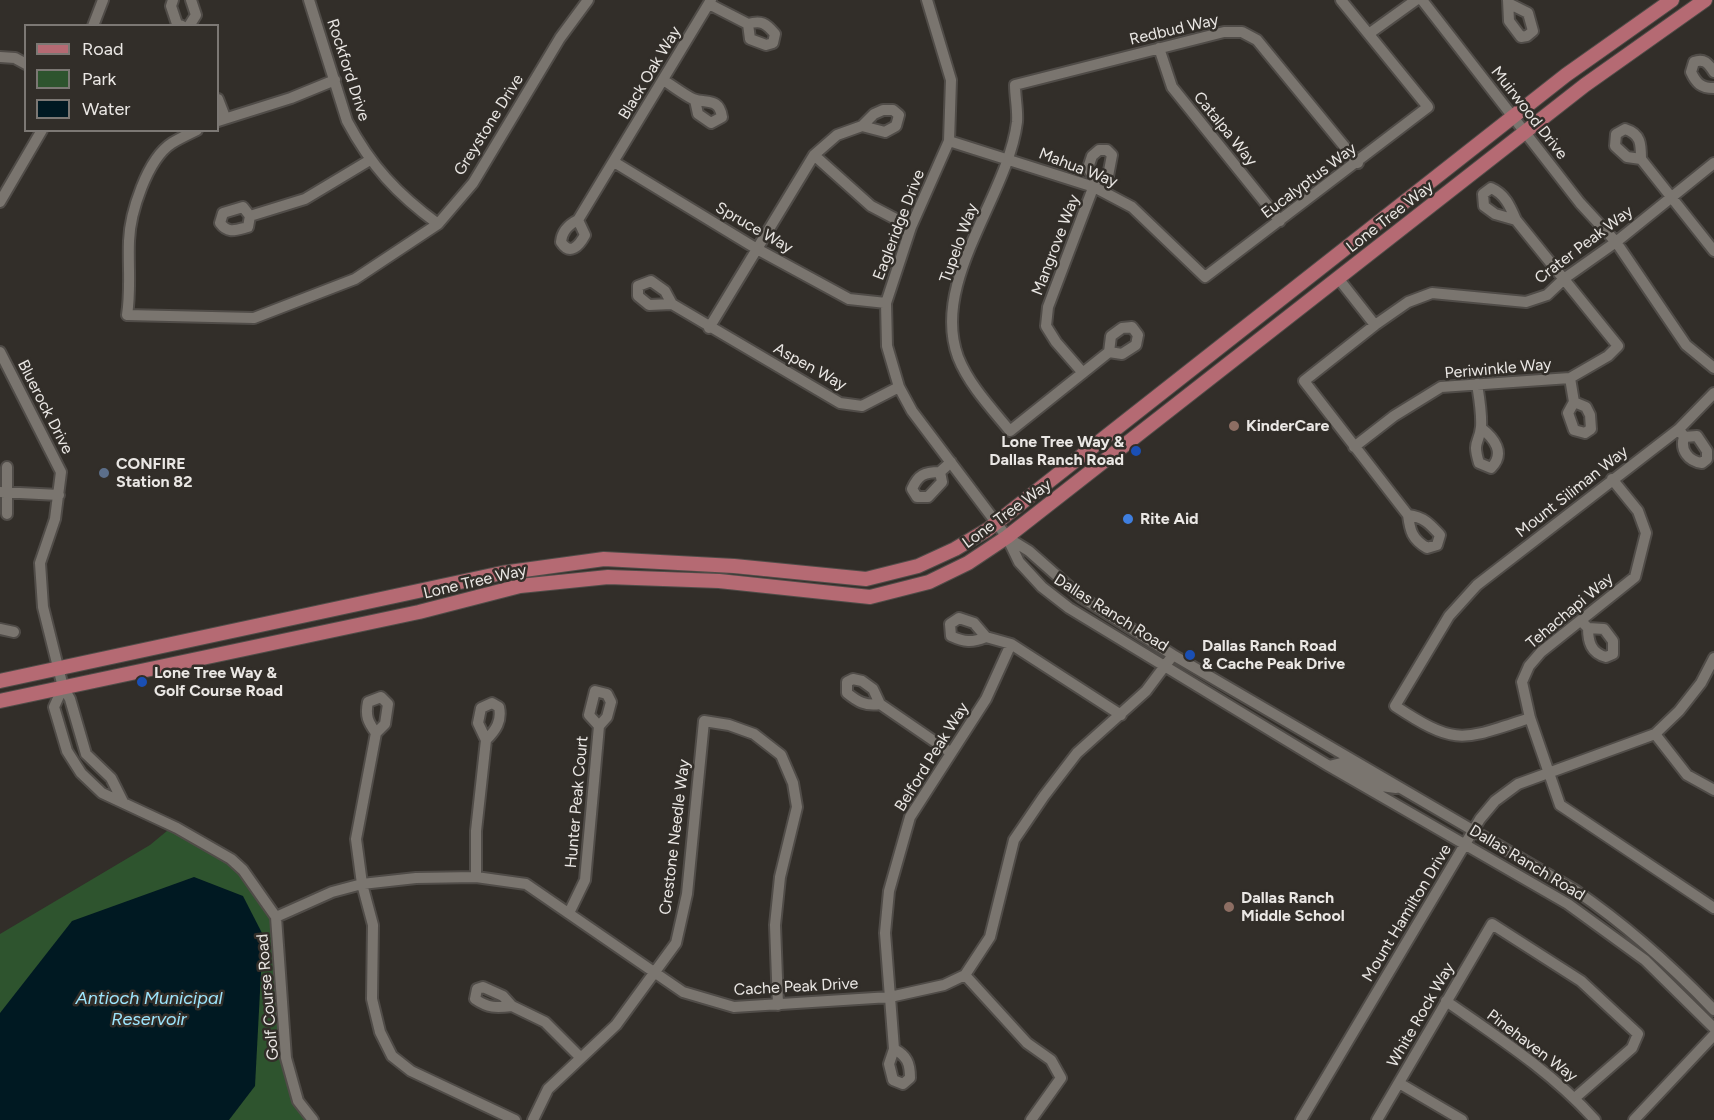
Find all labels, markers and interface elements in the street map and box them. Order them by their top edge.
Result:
street label: Redbud Way [1128,10,1220,50]
street label: Rockford Drive [322,16,374,124]
street label: Black Oak Way [615,23,685,123]
legend [24,24,219,132]
text: Road [82,38,123,60]
street label: Muirwood Drive [1487,63,1571,163]
text: Park [82,68,116,90]
street label: Greystone Drive [450,71,528,179]
street label: Catalpa Way [1189,88,1261,170]
text: Water [82,98,130,120]
street label: Eucalyptus Way [1258,139,1360,223]
street label: Mahua Way [1036,144,1120,192]
street label: Eagleridge Drive [869,167,929,283]
street label: Lone Tree Way [1343,177,1437,257]
street label: Mangrove Way [1028,192,1084,298]
street label: Spruce Way [712,198,796,258]
street label: Tupelo Way [936,201,982,285]
street label: Crater Peak Way [1531,202,1637,288]
street label: Aspen Way [770,339,850,395]
street label: Periwinkle Way [1444,355,1552,383]
street label: Bluerock Drive [13,357,77,457]
place label: KinderCare [1246,416,1329,436]
marker: KinderCare [1227,419,1241,433]
place label: Lone Tree Way & Dallas Ranch Road [989,432,1124,470]
street label: Mount Siliman Way [1512,442,1632,542]
marker: Lone Tree Way & Dallas Ranch Road [1129,444,1143,458]
place label: CONFIRE Station 82 [116,454,192,492]
marker: CONFIRE Station 82 [97,466,111,480]
street label: Lone Tree Way [959,475,1055,553]
place label: Rite Aid [1140,509,1199,529]
marker: Rite Aid [1121,512,1135,526]
street label: Lone Tree Way [422,561,528,603]
street label: Tehachapi Way [1523,569,1617,653]
street label: Dallas Ranch Road [1050,570,1172,656]
place label: Dallas Ranch Road & Cache Peak Drive [1202,636,1345,674]
marker: Dallas Ranch Road & Cache Peak Drive [1183,648,1197,662]
place label: Lone Tree Way & Golf Course Road [154,663,283,701]
marker: Lone Tree Way & Golf Course Road [135,675,149,689]
street label: Belford Peak Way [891,699,973,815]
street label: Hunter Peak Court [562,735,592,869]
street label: Crestone Needle Way [656,758,694,916]
street label: Dallas Ranch Road [1466,821,1588,905]
street label: Mount Hamilton Drive [1358,841,1456,985]
place label: Dallas Ranch Middle School [1241,888,1345,926]
marker: Dallas Ranch Middle School [1222,900,1236,914]
street label: Golf Course Road [253,933,283,1061]
street label: White Rock Way [1383,959,1459,1071]
street label: Cache Peak Drive [733,974,859,1000]
water label: Antioch Municipal Reservoir [76,988,222,1030]
street label: Pinehaven Way [1483,1006,1581,1086]

